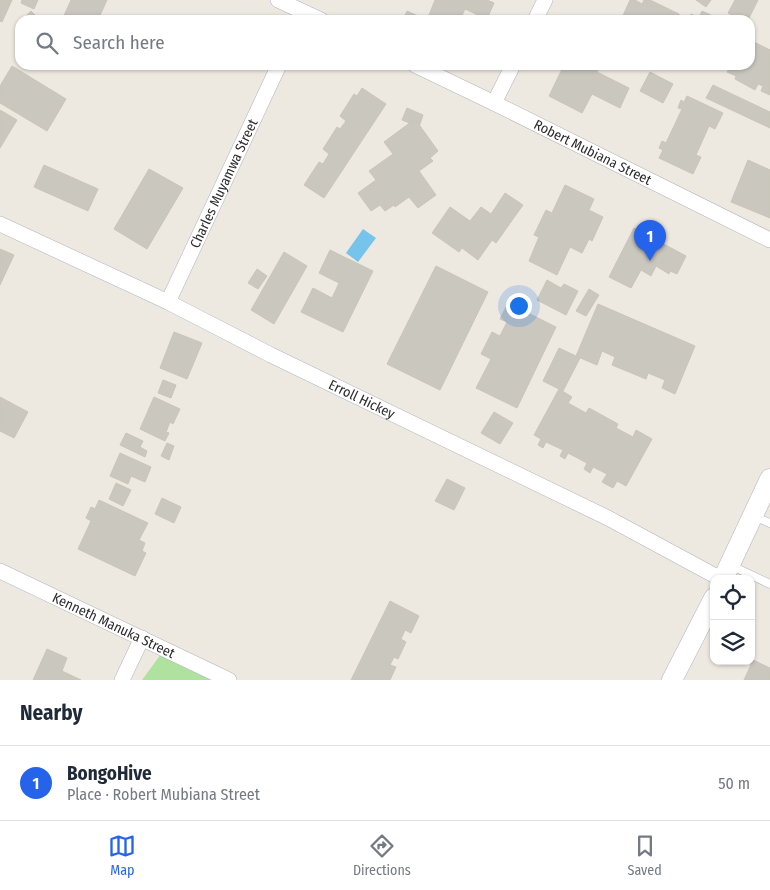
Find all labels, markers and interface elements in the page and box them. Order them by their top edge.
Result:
search box [15,15,755,70]
icon: search [33,29,61,57]
text: Search here [73,31,165,54]
street label: Charles Muyamwa Street [186,116,261,251]
street label: Robert Mubiana Street [531,116,655,189]
pin: 1 [634,220,666,261]
your location [506,293,532,319]
street label: Erroll Hickey [326,376,398,422]
map controls [710,575,755,665]
button: locate [710,575,755,620]
street label: Kenneth Manuka Street [50,589,178,662]
button: layers [710,620,755,665]
text: Nearby [20,700,82,726]
text: BongoHive [67,762,152,785]
text: 1 [33,774,39,793]
text: 50 m [718,774,750,793]
text: Place · Robert Mubiana Street [67,785,260,804]
tab: Map [108,832,136,879]
tab: Directions [353,832,411,879]
tab: Saved [627,832,662,879]

